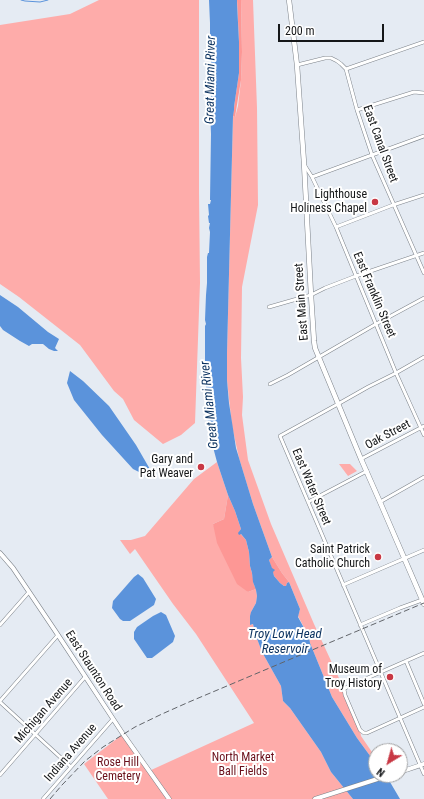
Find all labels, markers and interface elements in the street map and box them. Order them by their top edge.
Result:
scale bar [280,16,386,42]
text: 200 m [285,24,315,38]
water label: Great Miami River [202,36,220,124]
street label: East Canal Street [359,103,401,185]
place label: Lighthouse Holiness Chapel [290,188,367,216]
marker: Lighthouse Holiness Chapel [370,197,380,207]
street label: East Franklin Street [349,250,399,340]
street label: East Main Street [292,263,312,341]
water label: Great Miami River [198,360,222,450]
street label: Oak Street [363,417,413,453]
street label: East Water Street [288,446,334,528]
place label: Gary and Pat Weaver [140,453,193,481]
marker: Gary and Pat Weaver [196,462,206,472]
place label: Saint Patrick Catholic Church [295,543,370,571]
marker: Saint Patrick Catholic Church [373,552,383,562]
water label: Troy Low Head Reservoir [248,627,322,658]
street label: East Staunton Road [62,628,124,714]
place label: Museum of Troy History [325,663,382,691]
marker: Museum of Troy History [385,672,395,682]
street label: Michigan Avenue [12,676,76,746]
street label: Indiana Avenue [42,721,100,785]
north arrow [368,743,408,783]
park label: North Market Ball Fields [212,751,274,779]
park label: Rose Hill Cemetery [95,756,141,784]
text: N [374,765,388,779]

